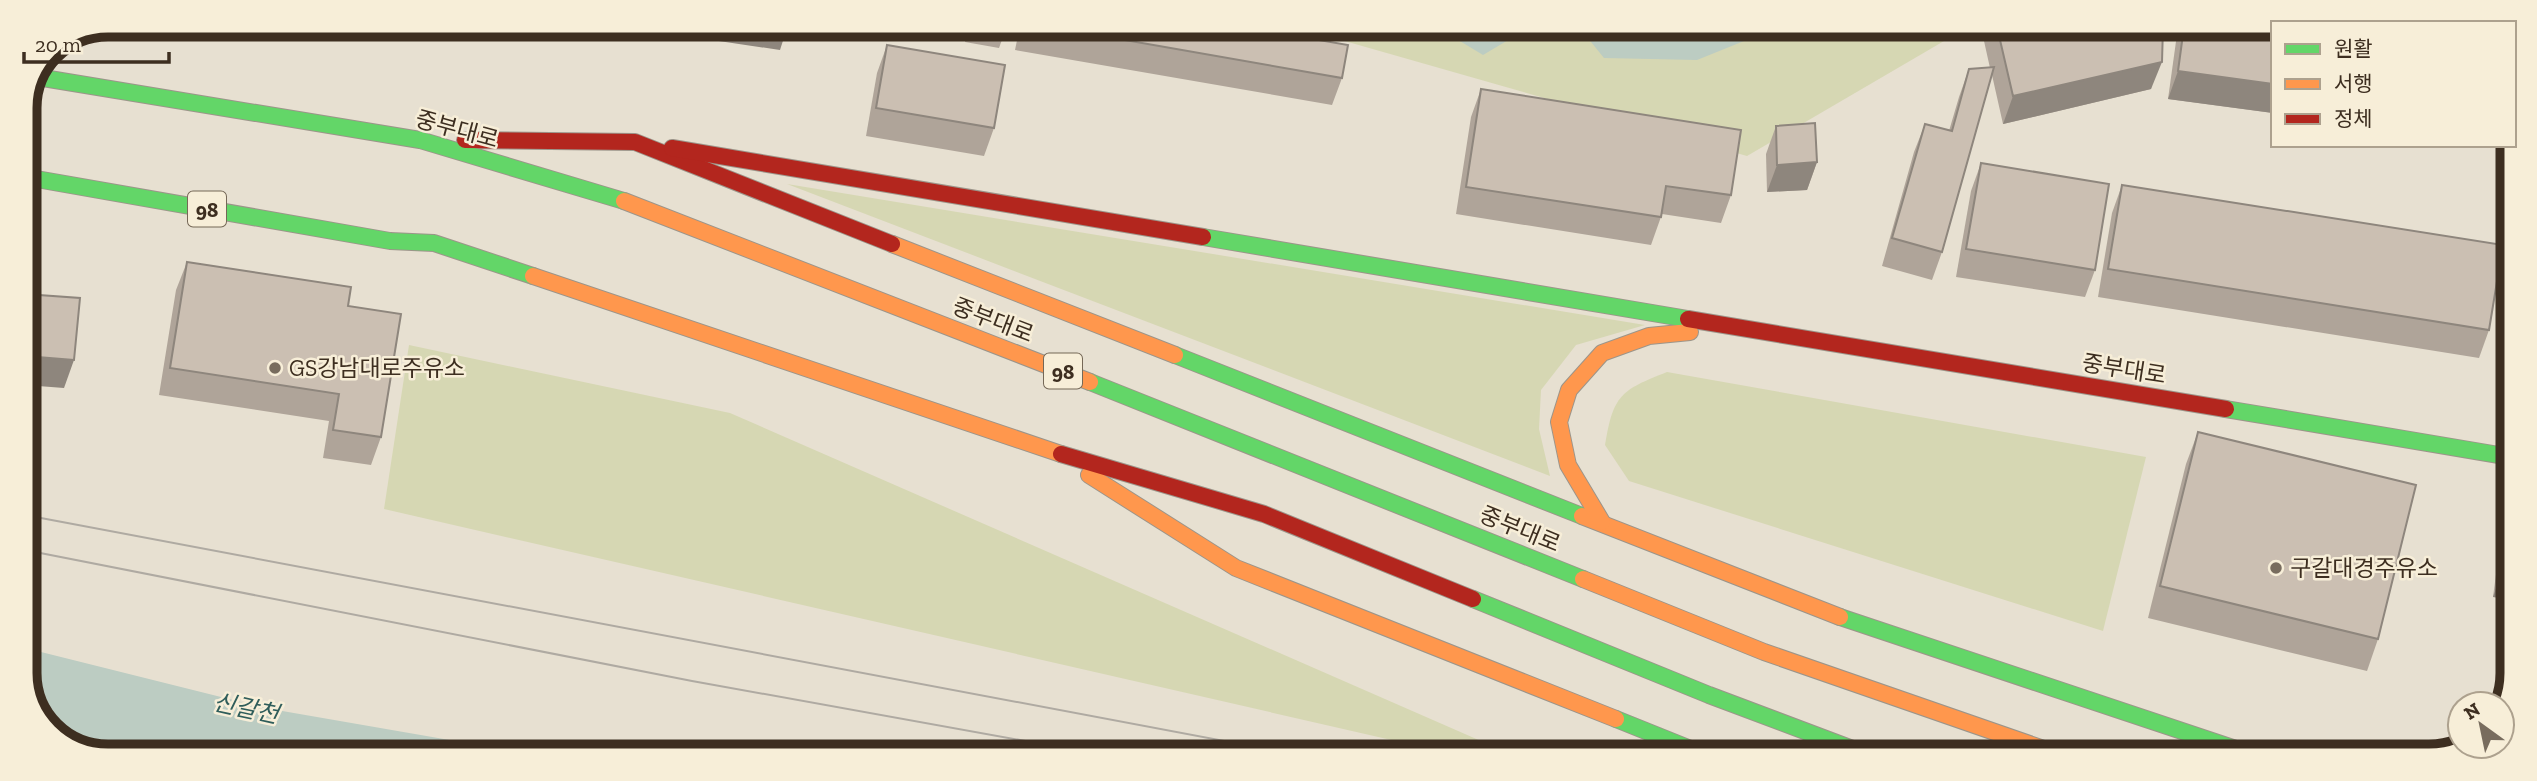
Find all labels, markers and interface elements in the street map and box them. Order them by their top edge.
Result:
scale bar [24,21,170,65]
legend [2271,21,2516,147]
text: 20 m [35,32,81,57]
text: 원활 [2334,36,2373,61]
text: 서행 [2334,71,2373,96]
street label: 중부대로 [412,105,502,153]
text: 정체 [2334,106,2373,131]
road number: 98 [188,192,226,227]
street label: 중부대로 [948,292,1038,348]
street label: 중부대로 [2080,349,2168,389]
place label: GS강남대로주유소 [289,354,465,382]
road number: 98 [1044,354,1082,388]
marker: GS강남대로주유소 [267,360,283,376]
street label: 중부대로 [1476,500,1564,558]
place label: 구갈대경주유소 [2290,554,2438,582]
marker: 구갈대경주유소 [2268,560,2284,576]
water label: 신갈천 [211,687,284,730]
north arrow [2446,690,2516,760]
text: N [2460,698,2484,725]

